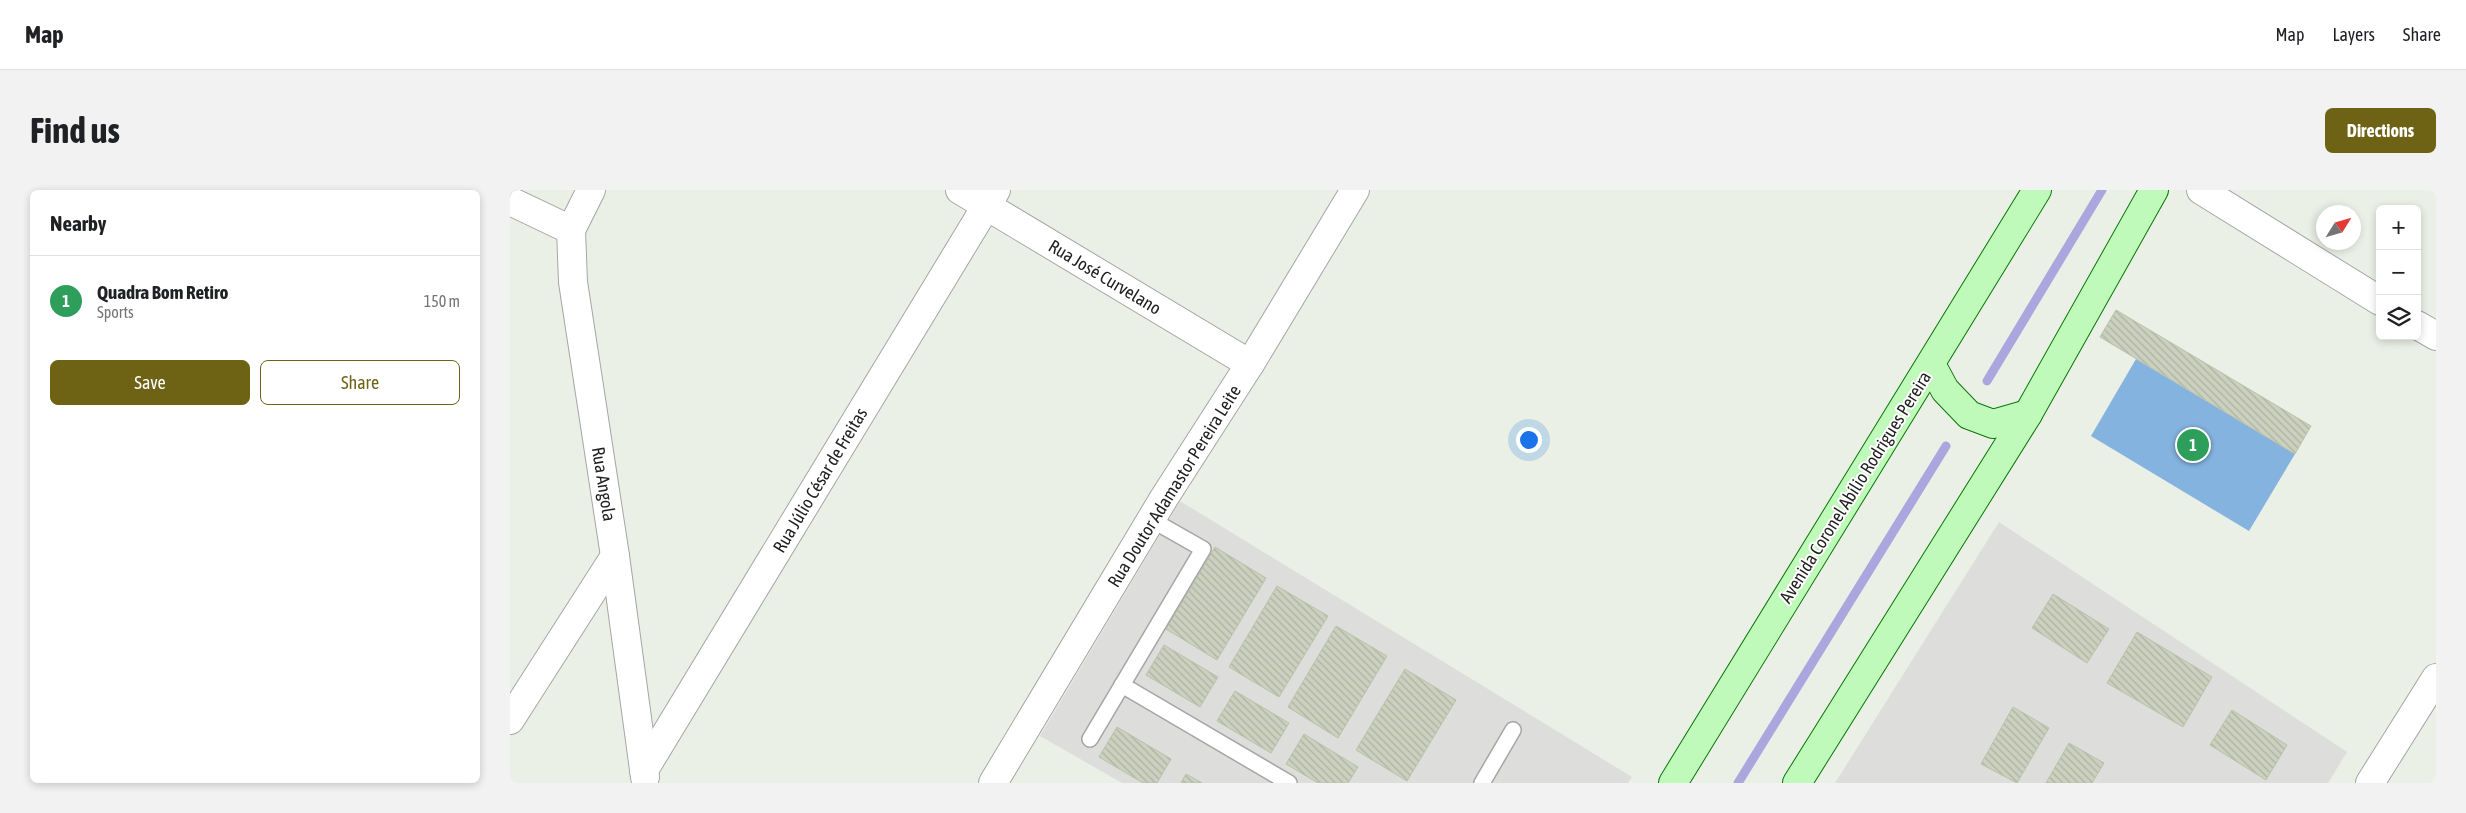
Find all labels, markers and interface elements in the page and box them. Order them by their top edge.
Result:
text: Map [25,21,64,48]
text: Map [2275,24,2304,45]
text: Layers [2332,24,2375,45]
text: Share [2403,24,2441,45]
button: Directions [2325,108,2436,153]
text: Find us [30,110,120,150]
north arrow [2316,205,2361,250]
map controls [2376,205,2421,340]
button: + [2376,205,2421,250]
text: Nearby [50,211,106,235]
street label: Rua José Curvelano [1045,235,1165,319]
button: − [2376,250,2421,295]
text: Quadra Bom Retiro [97,281,229,303]
text: 1 [62,292,70,310]
text: 150 m [424,292,460,310]
button: layers [2376,295,2421,340]
text: Sports [97,303,134,321]
button: Save [50,360,250,405]
button: Share [260,360,460,405]
street label: Avenida Coronel Abílio Rodrigues Pereira [1775,367,1935,607]
street label: Rua Doutor Adamastor Pereira Leite [1103,381,1245,591]
street label: Rua Júlio César de Freitas [768,404,872,556]
pin: 1 [2177,426,2209,464]
your location [1516,427,1542,453]
street label: Rua Angola [588,445,620,523]

